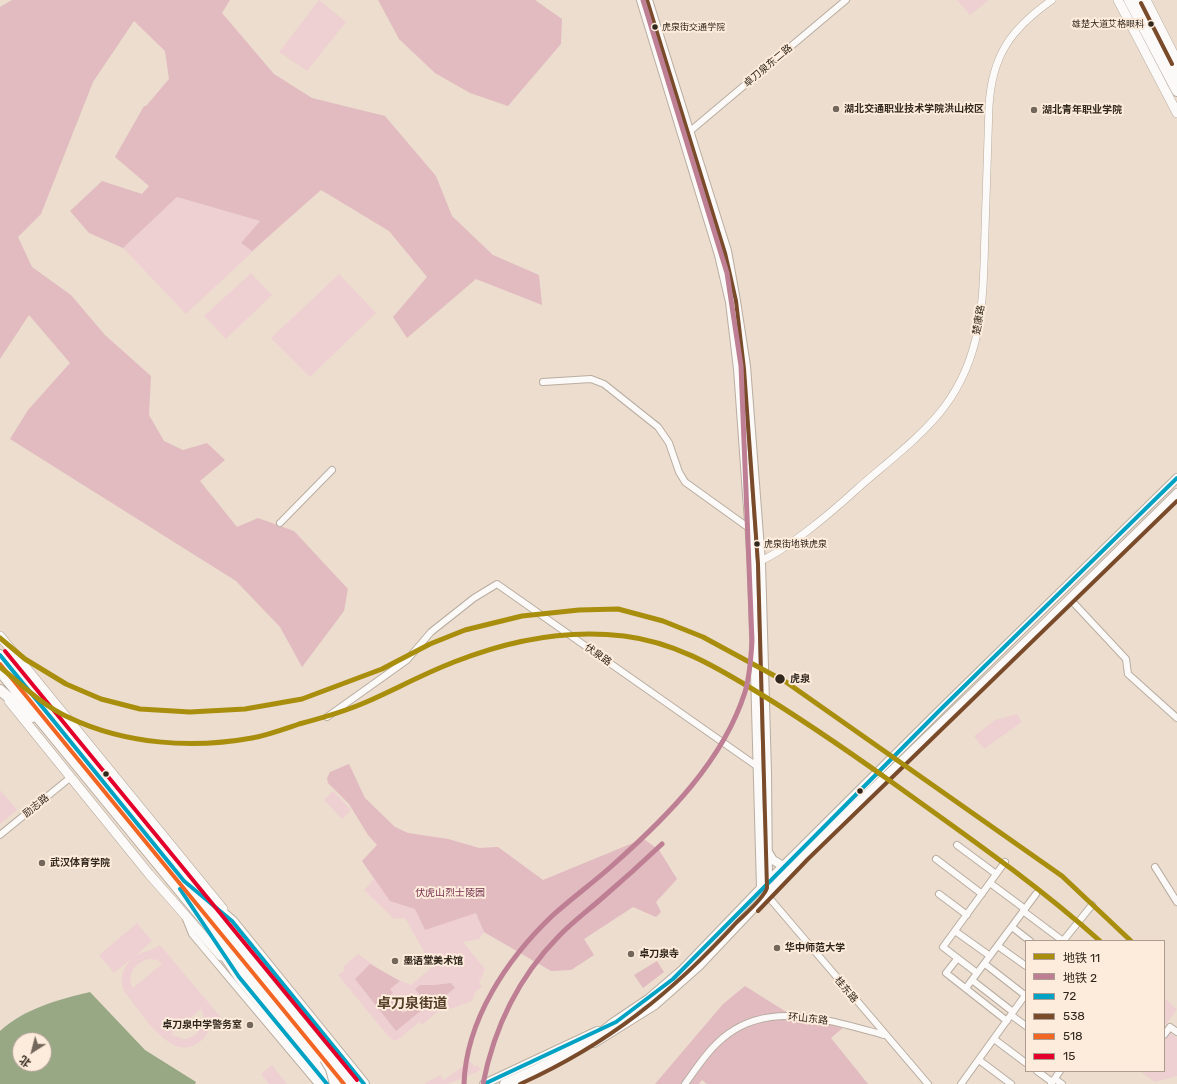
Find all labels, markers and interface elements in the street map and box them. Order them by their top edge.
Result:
place label: 雄楚大道艾格眼科 [1072,19,1144,29]
marker: 雄楚大道艾格眼科 [1146,19,1156,29]
marker: 虎泉街交通学院 [650,22,660,32]
place label: 虎泉街交通学院 [662,22,725,32]
street label: 卓刀泉东二路 [741,42,795,90]
place label: 湖北交通职业技术学院洪山校区 [844,103,984,115]
marker: 湖北交通职业技术学院洪山校区 [831,104,841,114]
place label: 湖北青年职业学院 [1042,104,1122,116]
marker: 湖北青年职业学院 [1029,105,1039,115]
street label: 楚康路 [971,304,987,336]
marker: 虎泉街地铁虎泉 [752,539,762,549]
place label: 虎泉街地铁虎泉 [764,539,827,549]
street label: 伏泉路 [582,641,614,669]
marker: 虎泉 [773,672,787,686]
place label: 虎泉 [790,673,810,685]
unlabelled marker [101,769,111,779]
unlabelled marker [855,786,865,796]
street label: 励志路 [21,792,51,820]
place label: 武汉体育学院 [50,857,110,869]
marker: 武汉体育学院 [37,858,47,868]
park label: 伏虎山烈士陵园 [415,887,485,899]
legend [1025,940,1165,1072]
place label: 华中师范大学 [785,942,845,954]
marker: 华中师范大学 [772,943,782,953]
place label: 卓刀泉寺 [639,948,679,960]
marker: 卓刀泉寺 [626,949,636,959]
text: 地铁 11 [1063,951,1100,965]
place label: 墨语堂美术馆 [403,955,463,967]
marker: 墨语堂美术馆 [390,956,400,966]
text: 地铁 2 [1063,971,1097,985]
street label: 桂东路 [832,975,860,1005]
text: 72 [1063,989,1076,1003]
district label: 卓刀泉街道 [377,996,447,1012]
text: 538 [1063,1009,1085,1023]
street label: 环山东路 [787,1011,829,1027]
place label: 卓刀泉中学警务室 [162,1019,242,1031]
marker: 卓刀泉中学警务室 [245,1020,255,1030]
text: 518 [1063,1029,1083,1043]
north arrow [12,1032,52,1072]
text: 15 [1063,1049,1075,1063]
text: 北 [17,1053,34,1070]

